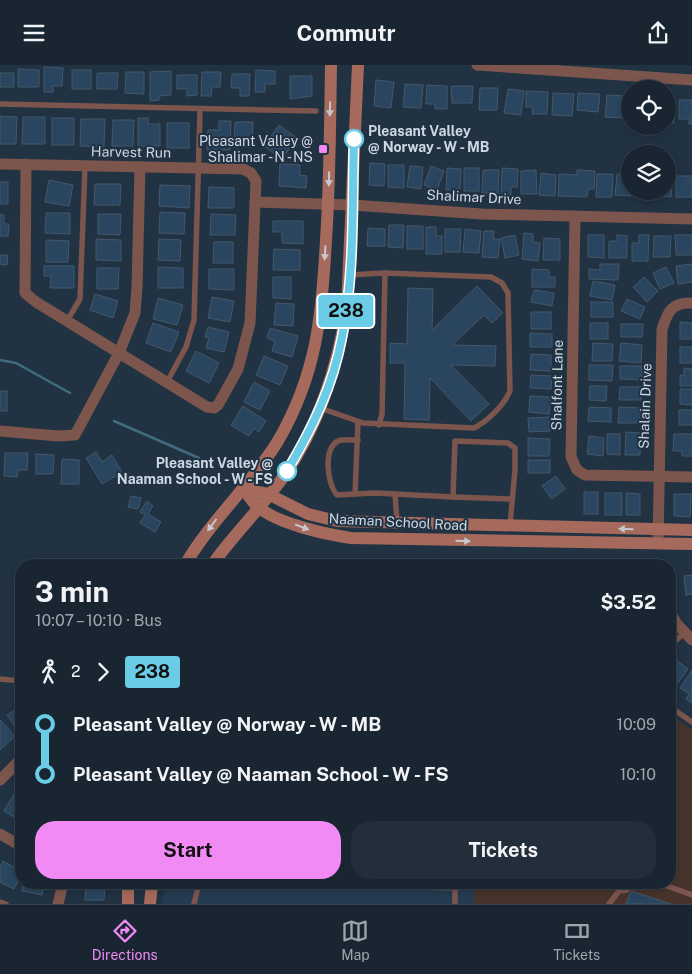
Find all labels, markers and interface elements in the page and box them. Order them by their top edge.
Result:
icon: menu [20,19,48,47]
icon: share [644,19,672,47]
text: Commutr [296,20,396,46]
map controls [621,80,676,200]
button: locate [621,80,676,135]
one-way arrow [326,101,334,117]
place label: Pleasant Valley @ Norway - W - MB [368,123,489,155]
marker: Pleasant Valley @ Norway - W - MB [344,129,364,149]
place label: Pleasant Valley @ Shalimar - N - NS [199,133,313,165]
street label: Harvest Run [91,143,171,161]
marker: Pleasant Valley @ Shalimar - N - NS [317,143,329,155]
button: layers [621,145,676,200]
one-way arrow [325,171,333,187]
street label: Shalimar Drive [426,187,522,207]
one-way arrow [321,246,329,262]
line badge: 238 [317,295,375,327]
text: 238 [328,300,364,321]
street label: Shalfont Lane [548,339,566,430]
street label: Shalain Drive [636,363,654,449]
place label: Pleasant Valley @ Naaman School - W - FS [117,455,273,487]
marker: Pleasant Valley @ Naaman School - W - FS [277,461,297,481]
street label: Naaman School Road [328,510,468,534]
one-way arrow [206,518,217,531]
one-way arrow [295,523,310,531]
one-way arrow [618,524,634,532]
one-way arrow [455,537,471,545]
text: 3 min [35,575,109,608]
text: $3.52 [600,591,656,613]
text: 10:07 – 10:10 · Bus [35,611,162,630]
icon: walk [35,658,63,686]
icon: forward [89,658,117,686]
text: 238 [135,661,170,682]
text: 2 [71,662,81,681]
text: Pleasant Valley @ Norway - W - MB [73,713,381,735]
text: 10:09 [616,715,656,734]
text: Pleasant Valley @ Naaman School - W - FS [73,763,449,785]
text: 10:10 [620,765,656,784]
button: Start [35,821,341,879]
button: Tickets [351,821,656,879]
tab: Directions [92,917,158,963]
tab: Map [341,917,370,963]
tab: Tickets [553,917,600,963]

